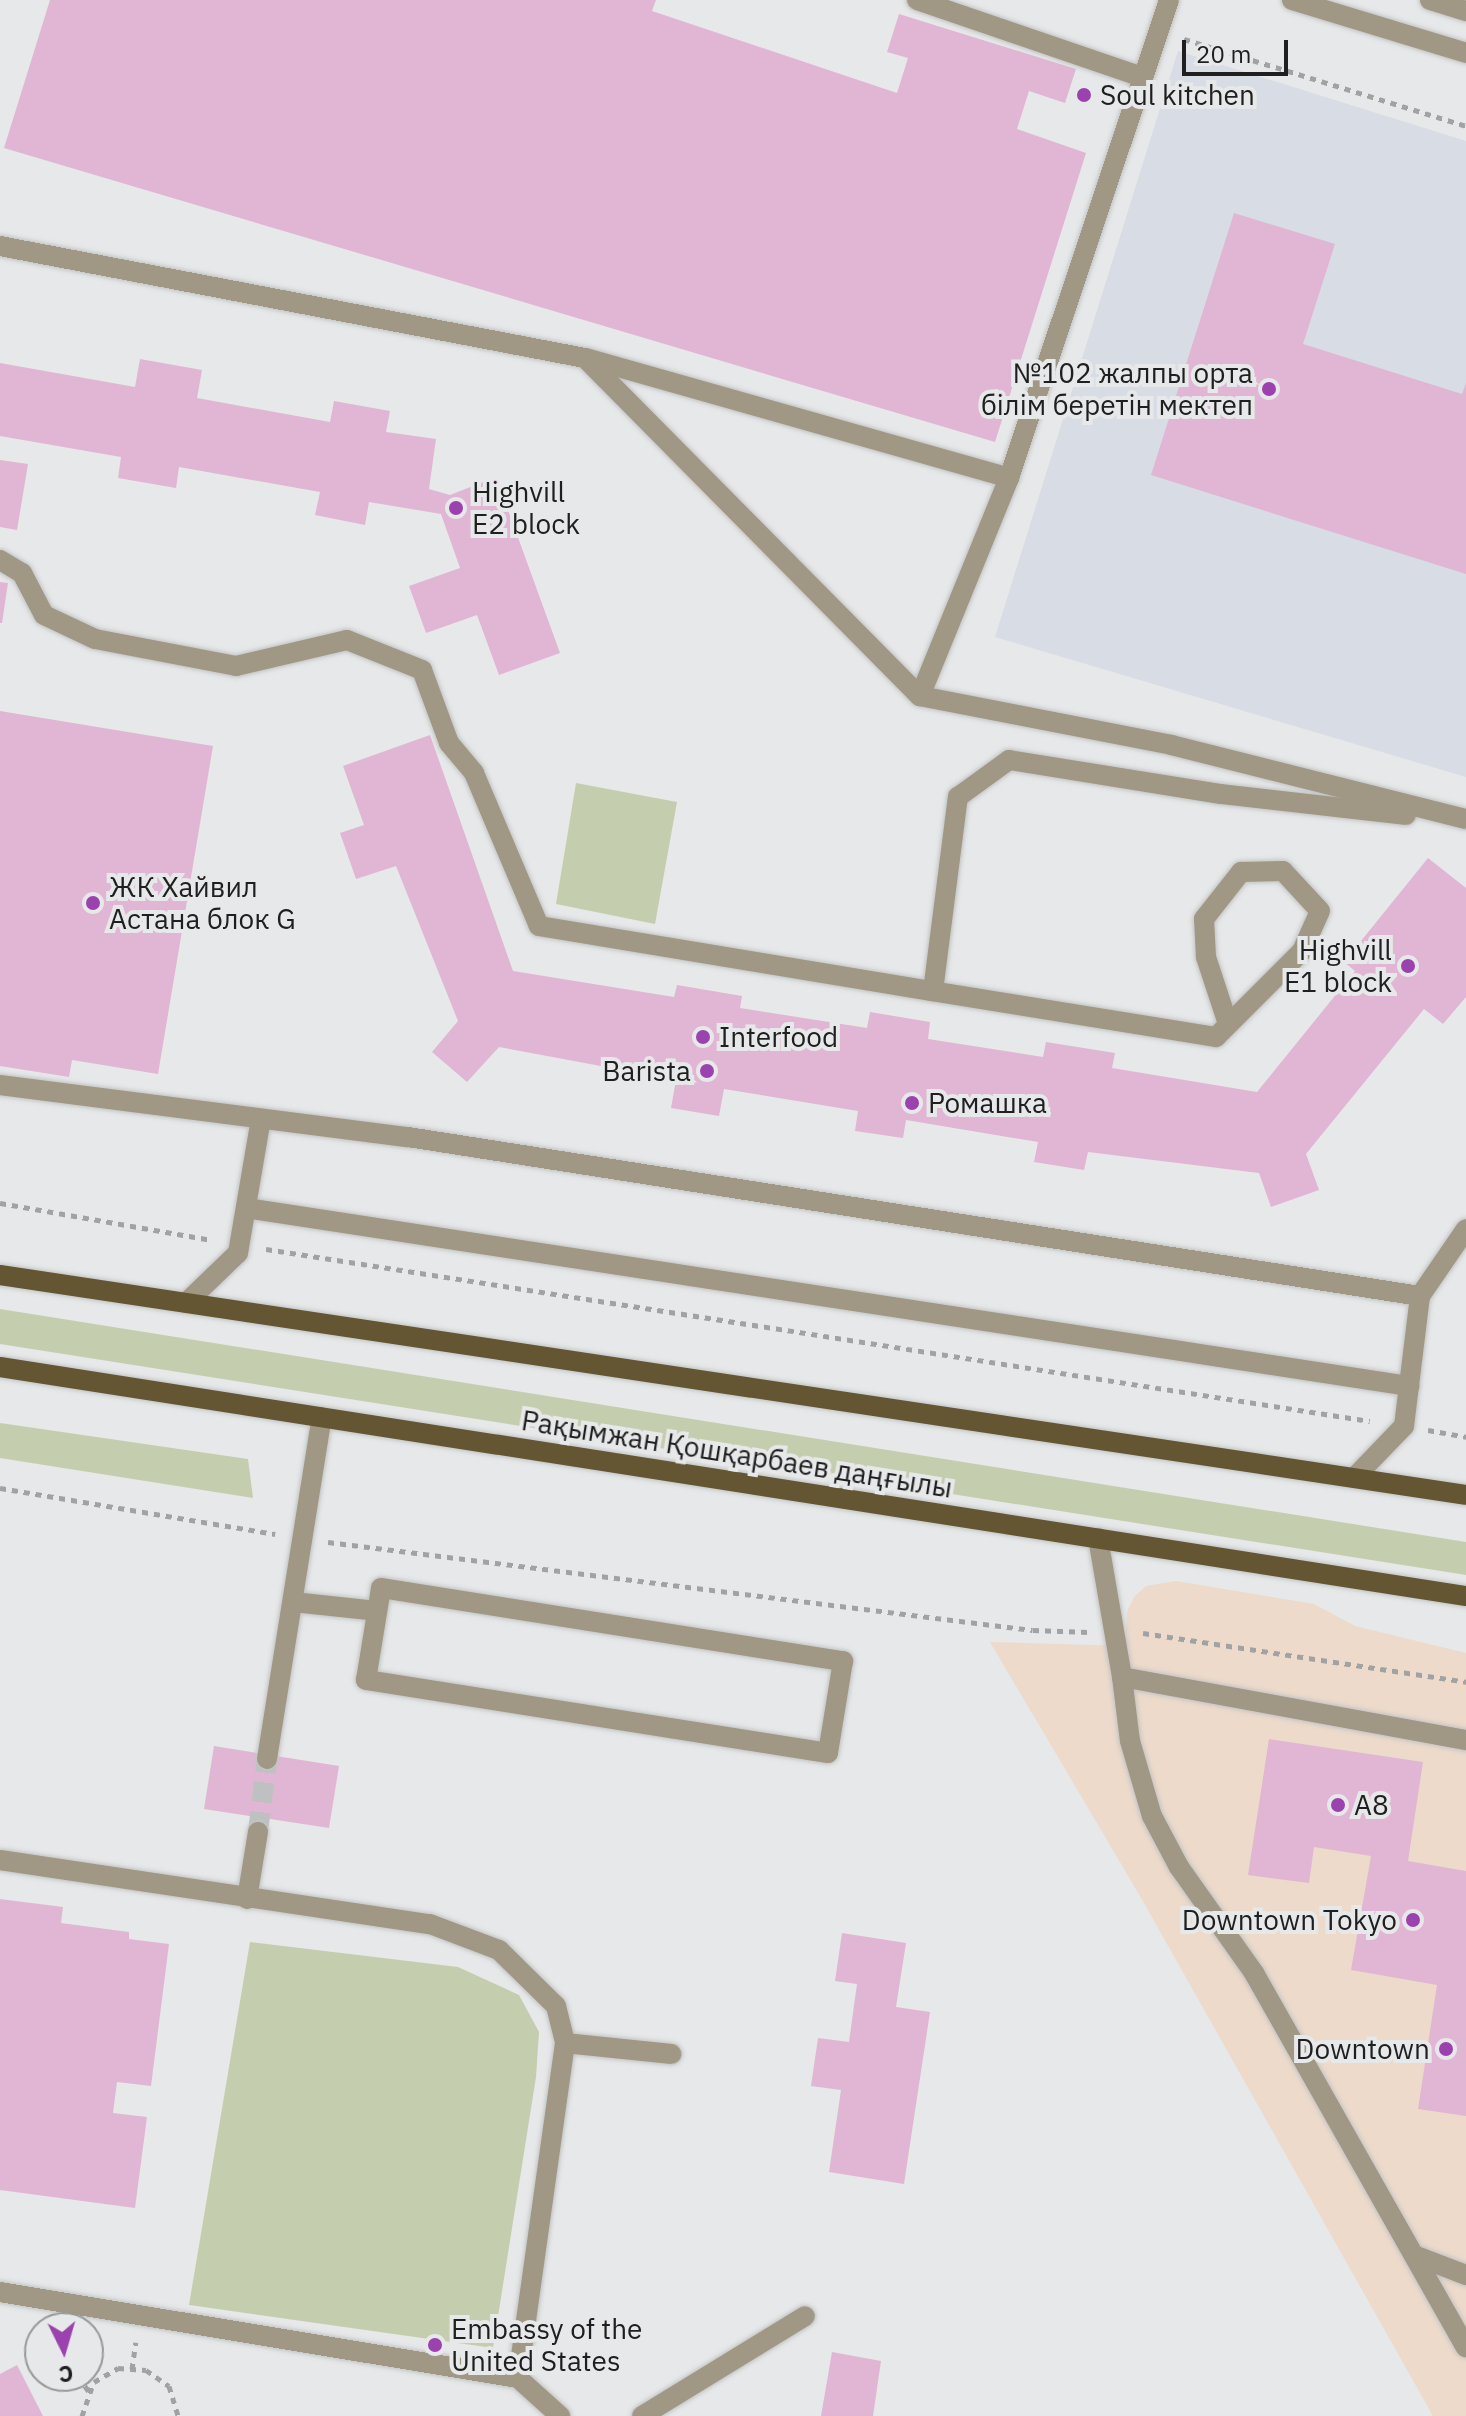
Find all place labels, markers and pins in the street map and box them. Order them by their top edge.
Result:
place label: Soul kitchen [1100,78,1255,112]
marker: Soul kitchen [1075,86,1093,104]
place label: №102 жалпы орта білім беретін мектеп [981,356,1253,422]
marker: №102 жалпы орта білім беретін мектеп [1260,380,1278,398]
place label: Highvill E2 block [472,475,580,541]
marker: Highvill E2 block [447,499,465,517]
place label: ЖК Хайвил Астана блок G [109,870,296,936]
marker: ЖК Хайвил Астана блок G [84,894,102,912]
place label: Highvill E1 block [1284,933,1392,999]
marker: Highvill E1 block [1399,957,1417,975]
place label: Interfood [719,1020,838,1054]
marker: Interfood [694,1028,712,1046]
place label: Barista [602,1054,691,1088]
marker: Barista [698,1062,716,1080]
place label: Ромашка [928,1086,1047,1120]
marker: Ромашка [903,1094,921,1112]
place label: А8 [1354,1788,1389,1822]
marker: А8 [1329,1796,1347,1814]
place label: Downtown Tokyo [1182,1903,1397,1937]
marker: Downtown Tokyo [1404,1911,1422,1929]
place label: Downtown [1296,2032,1430,2066]
marker: Downtown [1437,2040,1455,2058]
place label: Embassy of the United States [451,2312,642,2378]
marker: Embassy of the United States [426,2336,444,2354]

